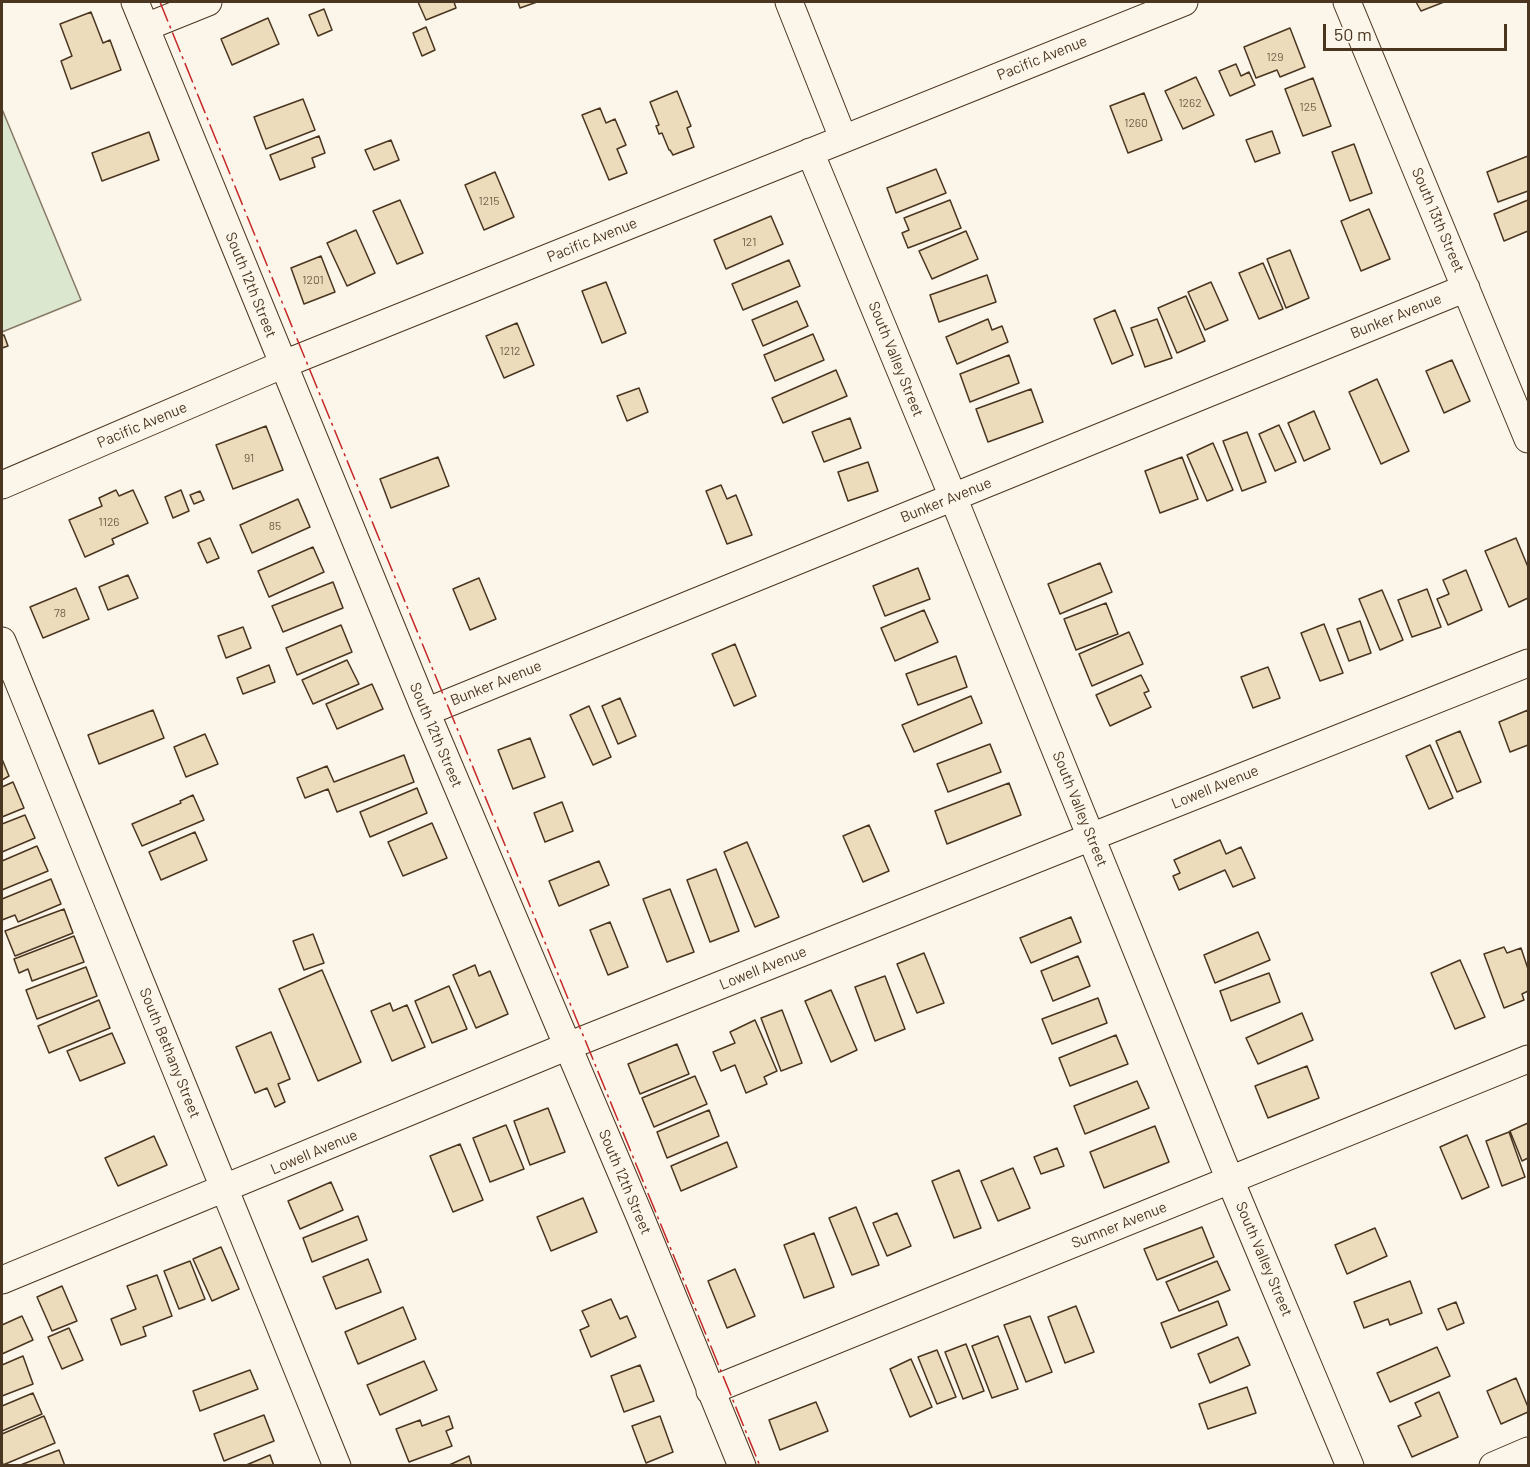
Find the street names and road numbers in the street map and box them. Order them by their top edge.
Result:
street label: Pacific Avenue [994,32,1090,84]
street label: South 13th Street [1408,165,1468,275]
street label: Pacific Avenue [544,214,640,266]
street label: South 12th Street [222,230,280,340]
street label: Bunker Avenue [1348,290,1444,342]
street label: South Valley Street [865,299,927,419]
street label: Pacific Avenue [94,398,190,452]
street label: Bunker Avenue [898,474,994,526]
street label: Bunker Avenue [448,657,544,709]
street label: South 12th Street [406,680,466,790]
street label: South Valley Street [1049,749,1111,869]
street label: Lowell Avenue [1169,761,1261,813]
street label: Lowell Avenue [717,942,809,994]
street label: South Bethany Street [136,985,204,1121]
street label: Lowell Avenue [268,1126,360,1178]
street label: South 12th Street [595,1127,655,1237]
street label: Sumner Avenue [1069,1198,1169,1252]
street label: South Valley Street [1232,1199,1296,1319]

